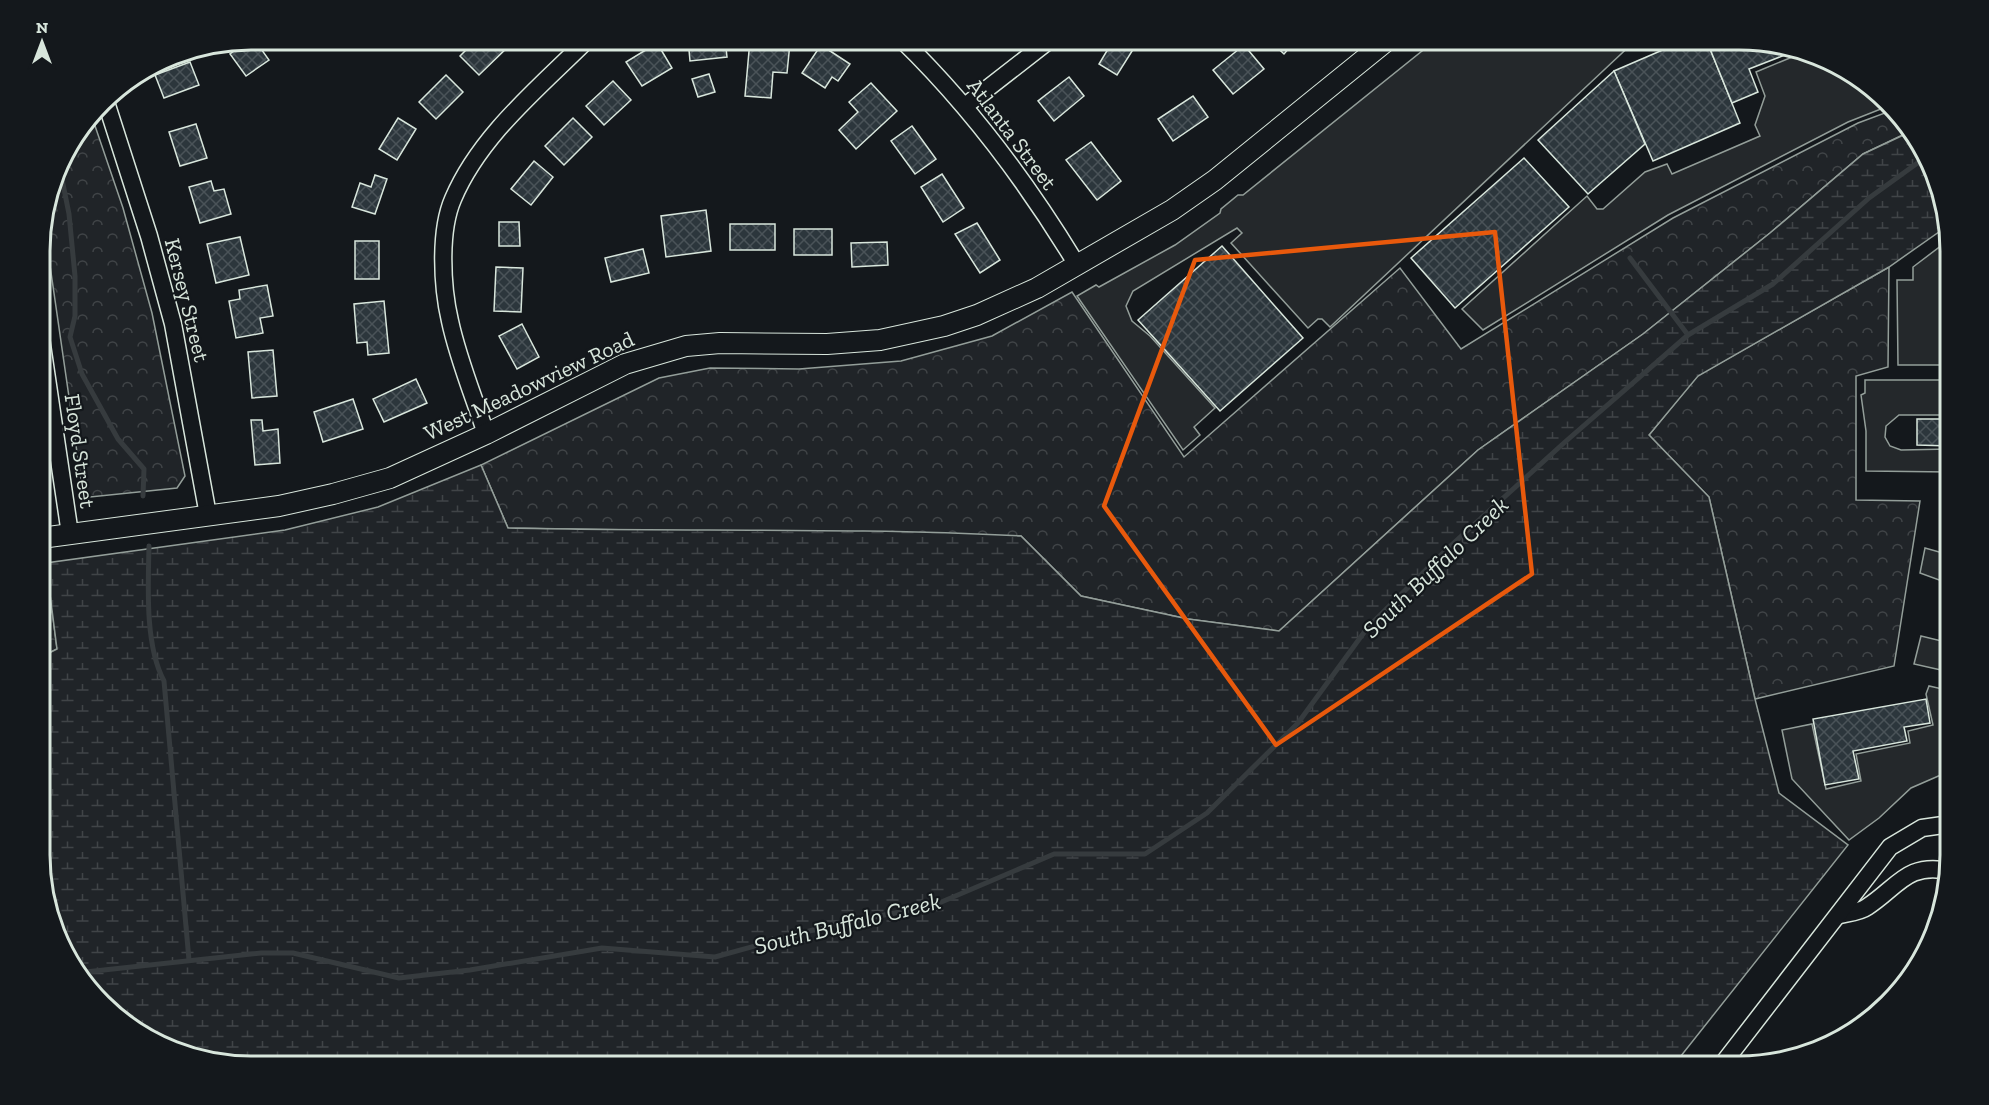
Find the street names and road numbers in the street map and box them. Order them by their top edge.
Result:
street label: Atlanta Street [961,73,1063,196]
street label: Kersey Street [159,235,216,365]
street label: West Meadowview Road [420,325,638,447]
street label: Floyd Street [59,392,101,511]

